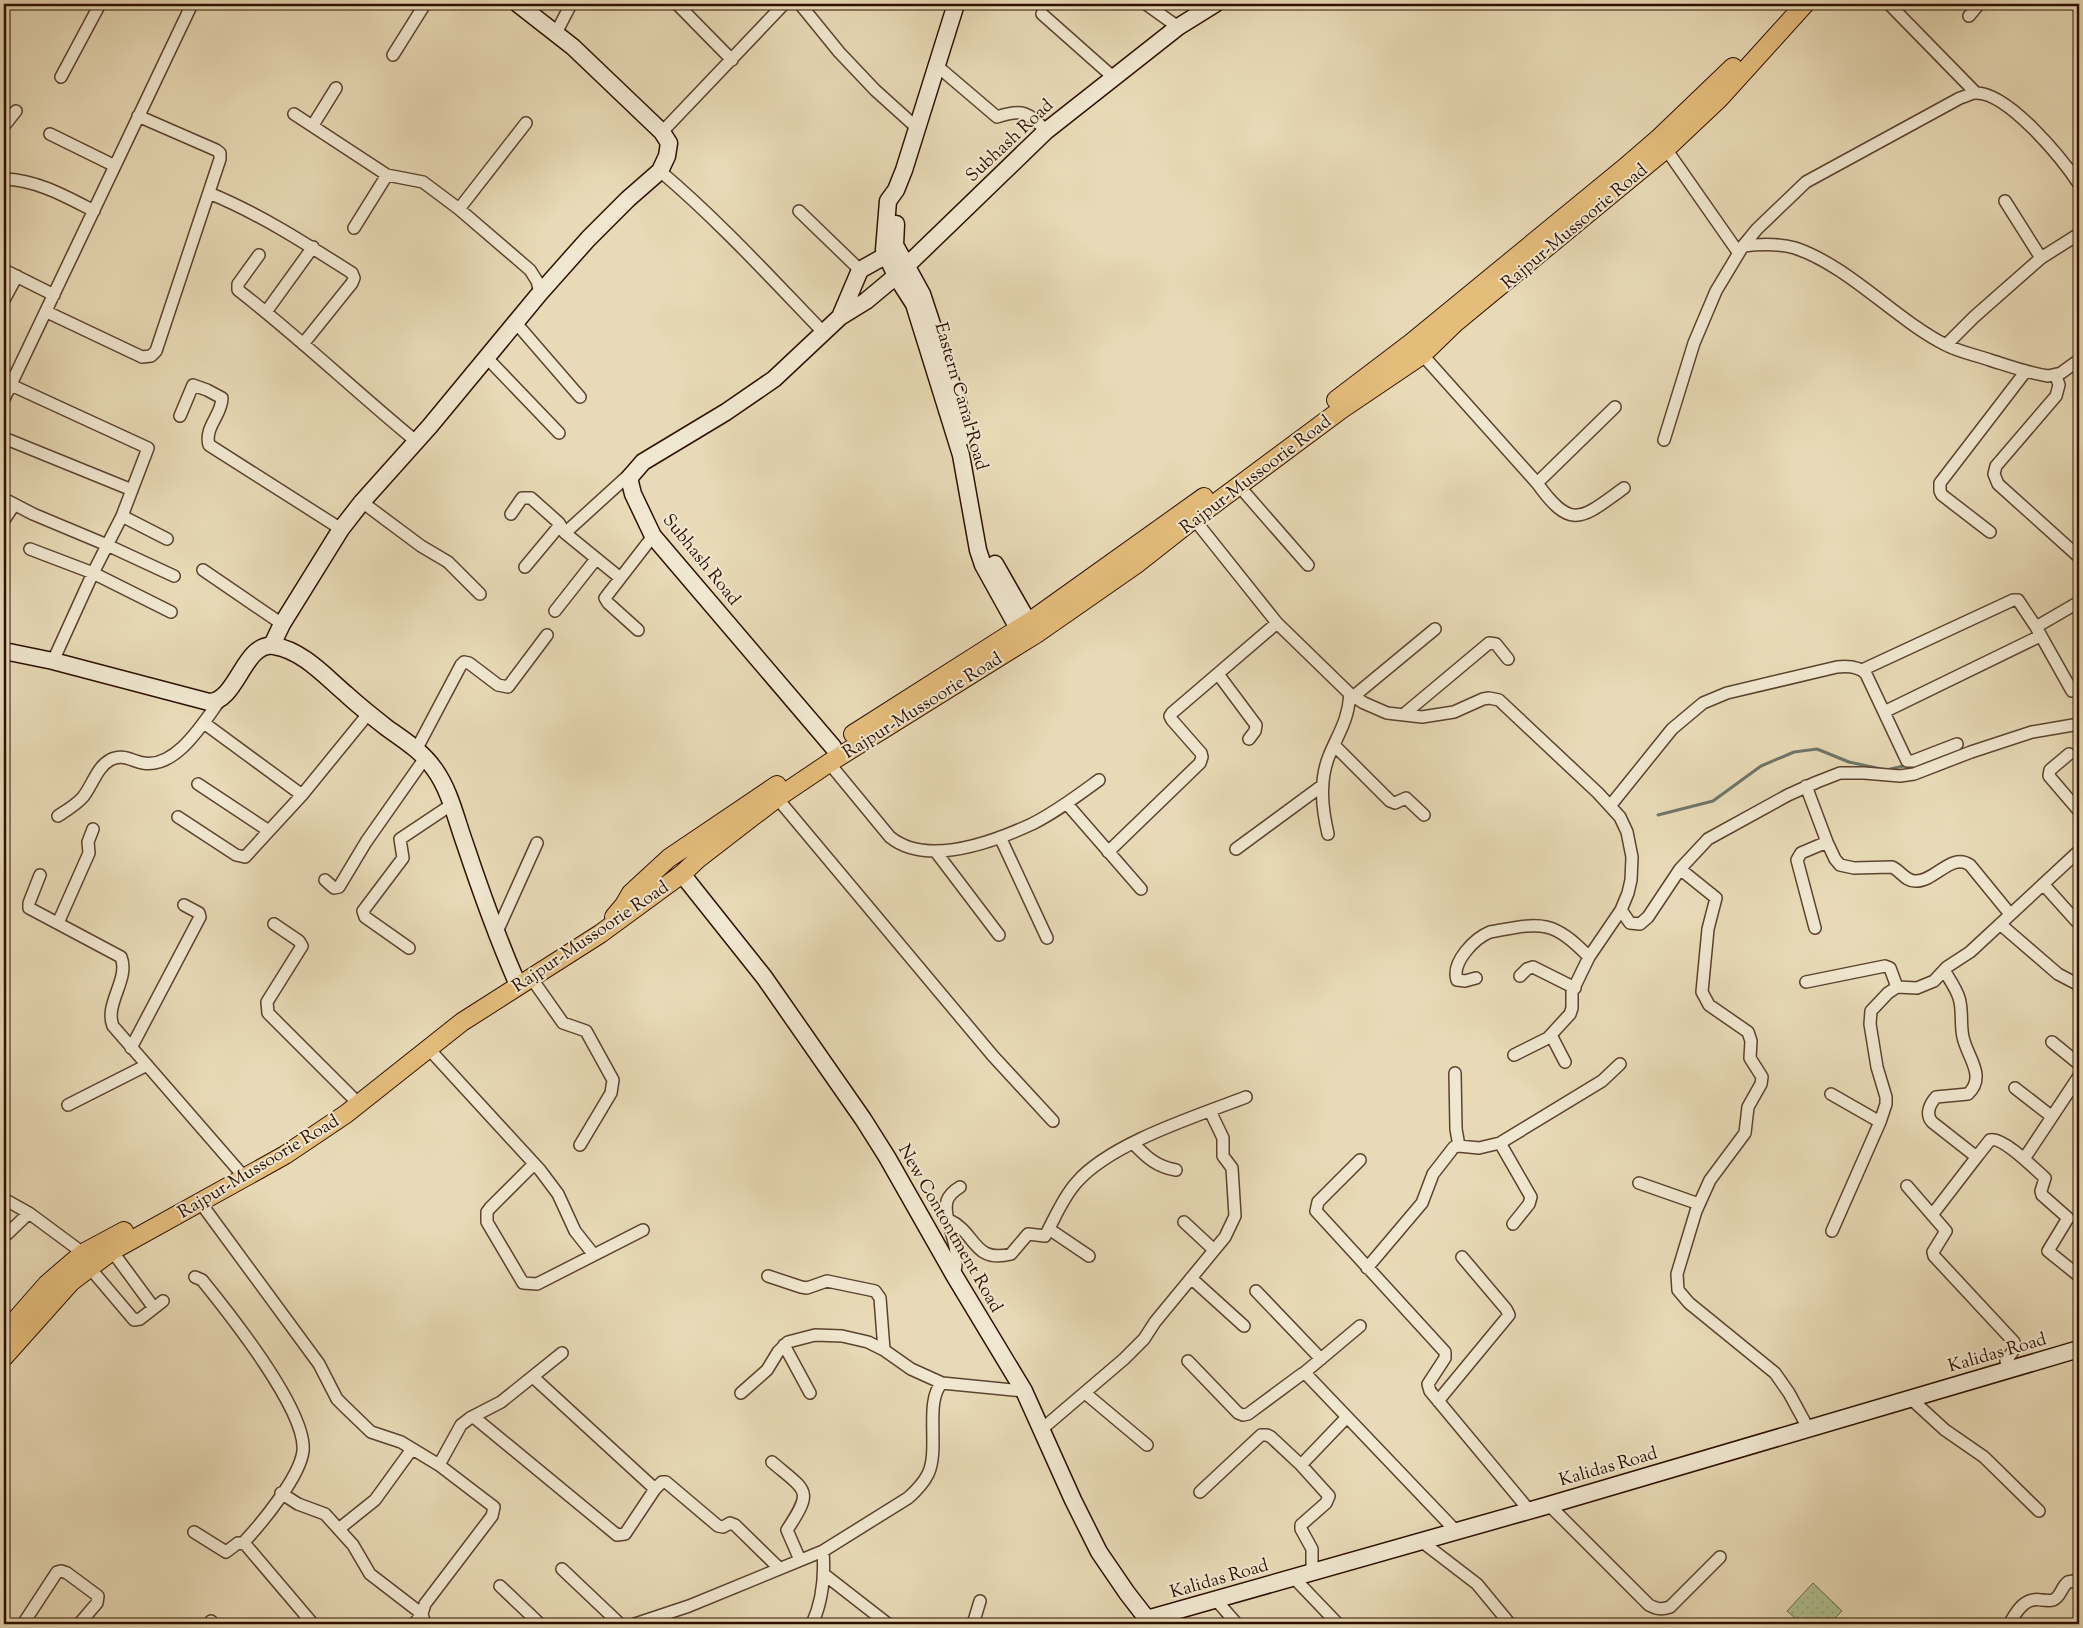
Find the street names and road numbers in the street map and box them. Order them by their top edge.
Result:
street label: Subhash Road [961,94,1060,189]
street label: Rajpur-Mussoorie Road [1496,158,1654,297]
street label: Eastern Canal Road [927,320,994,474]
street label: Rajpur-Mussoorie Road [1175,410,1337,541]
street label: Subhash Road [655,509,746,612]
street label: Rajpur-Mussoorie Road [838,647,1008,766]
street label: Rajpur-Mussoorie Road [508,875,675,1000]
street label: Rajpur-Mussoorie Road [174,1109,345,1226]
street label: New Contontment Road [890,1140,1008,1318]
street label: Kalidas Road [1945,1327,2050,1380]
street label: Kalidas Road [1556,1441,1661,1494]
street label: Kalidas Road [1167,1553,1272,1606]

